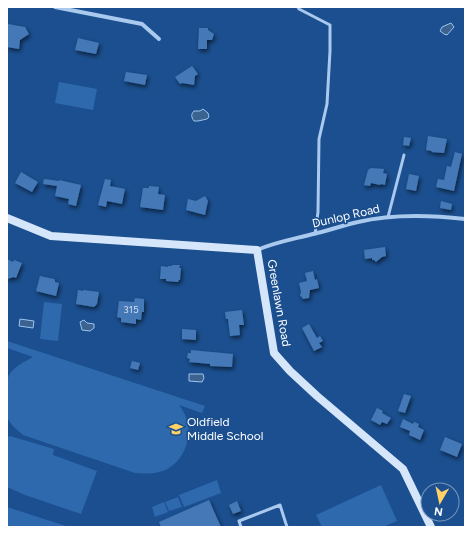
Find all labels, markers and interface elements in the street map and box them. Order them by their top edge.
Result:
street label: Dunlop Road [311,201,381,231]
street label: Greenlawn Road [264,258,294,348]
house number: 315 [123,303,139,316]
place label: Oldfield Middle School [187,415,263,443]
school or university icon: Oldfield Middle School [168,421,184,437]
north arrow [420,482,460,522]
text: N [433,504,444,518]

